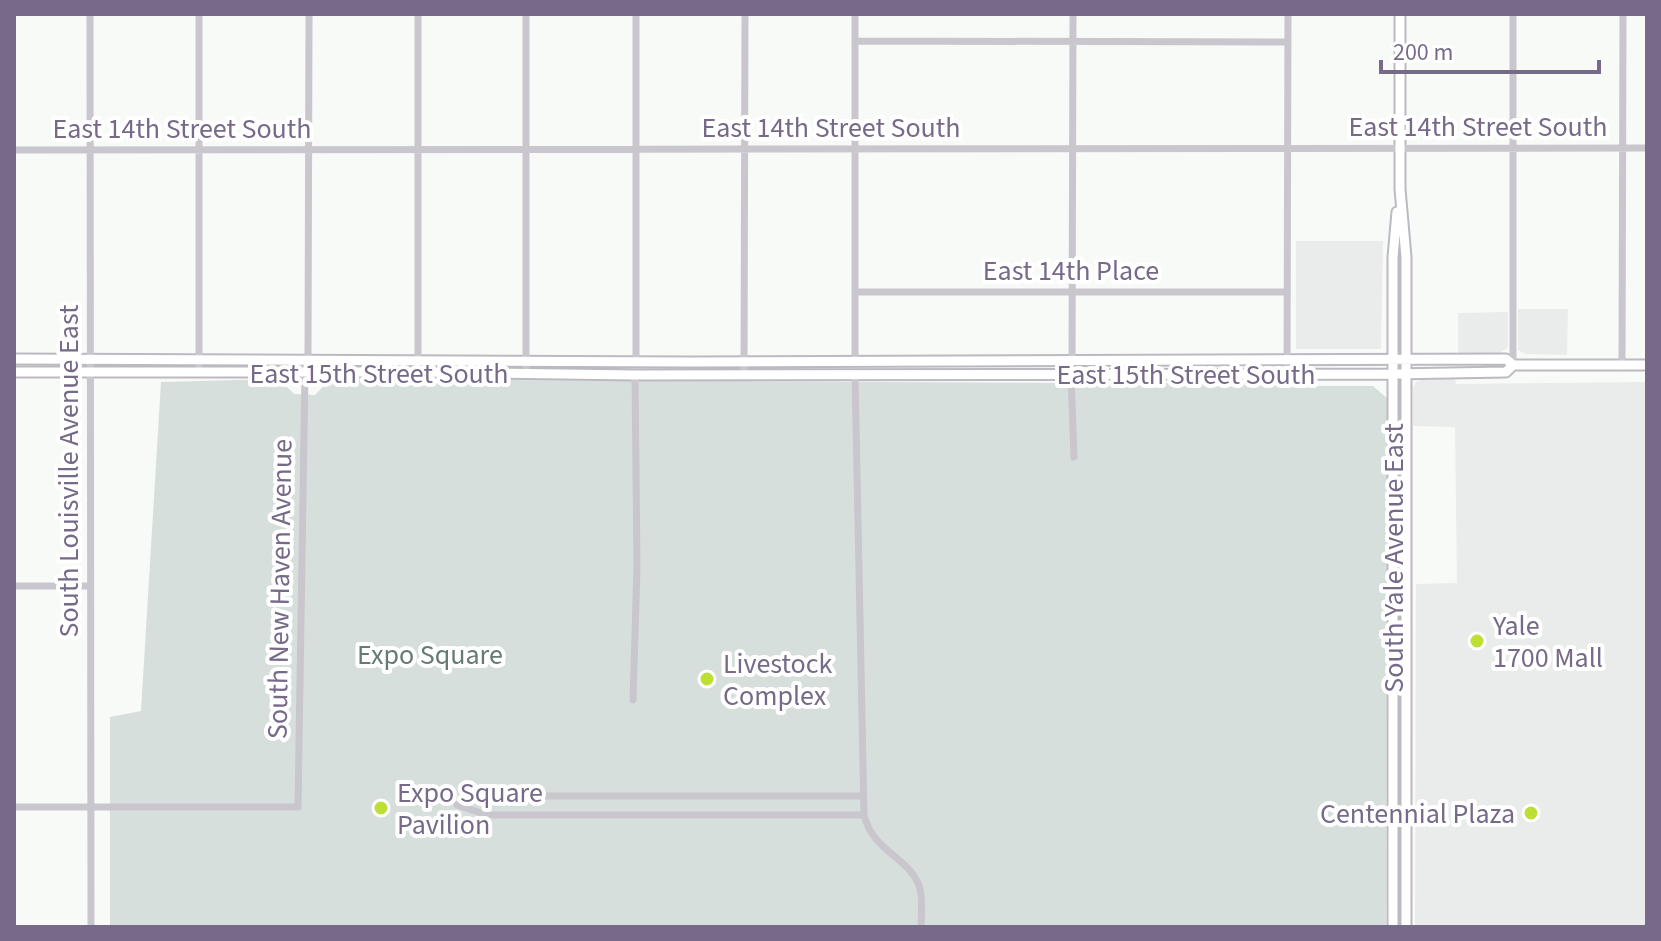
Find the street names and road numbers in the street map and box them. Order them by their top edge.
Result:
street label: East 14th Street South [1348,107,1608,147]
street label: East 14th Street South [701,108,961,148]
street label: East 14th Street South [52,109,312,149]
street label: East 14th Place [983,251,1159,291]
street label: South Louisville Avenue East [49,304,89,638]
street label: East 15th Street South [249,354,509,394]
street label: East 15th Street South [1056,355,1316,395]
street label: South Yale Avenue East [1374,423,1414,693]
street label: South New Haven Avenue [257,439,303,739]

